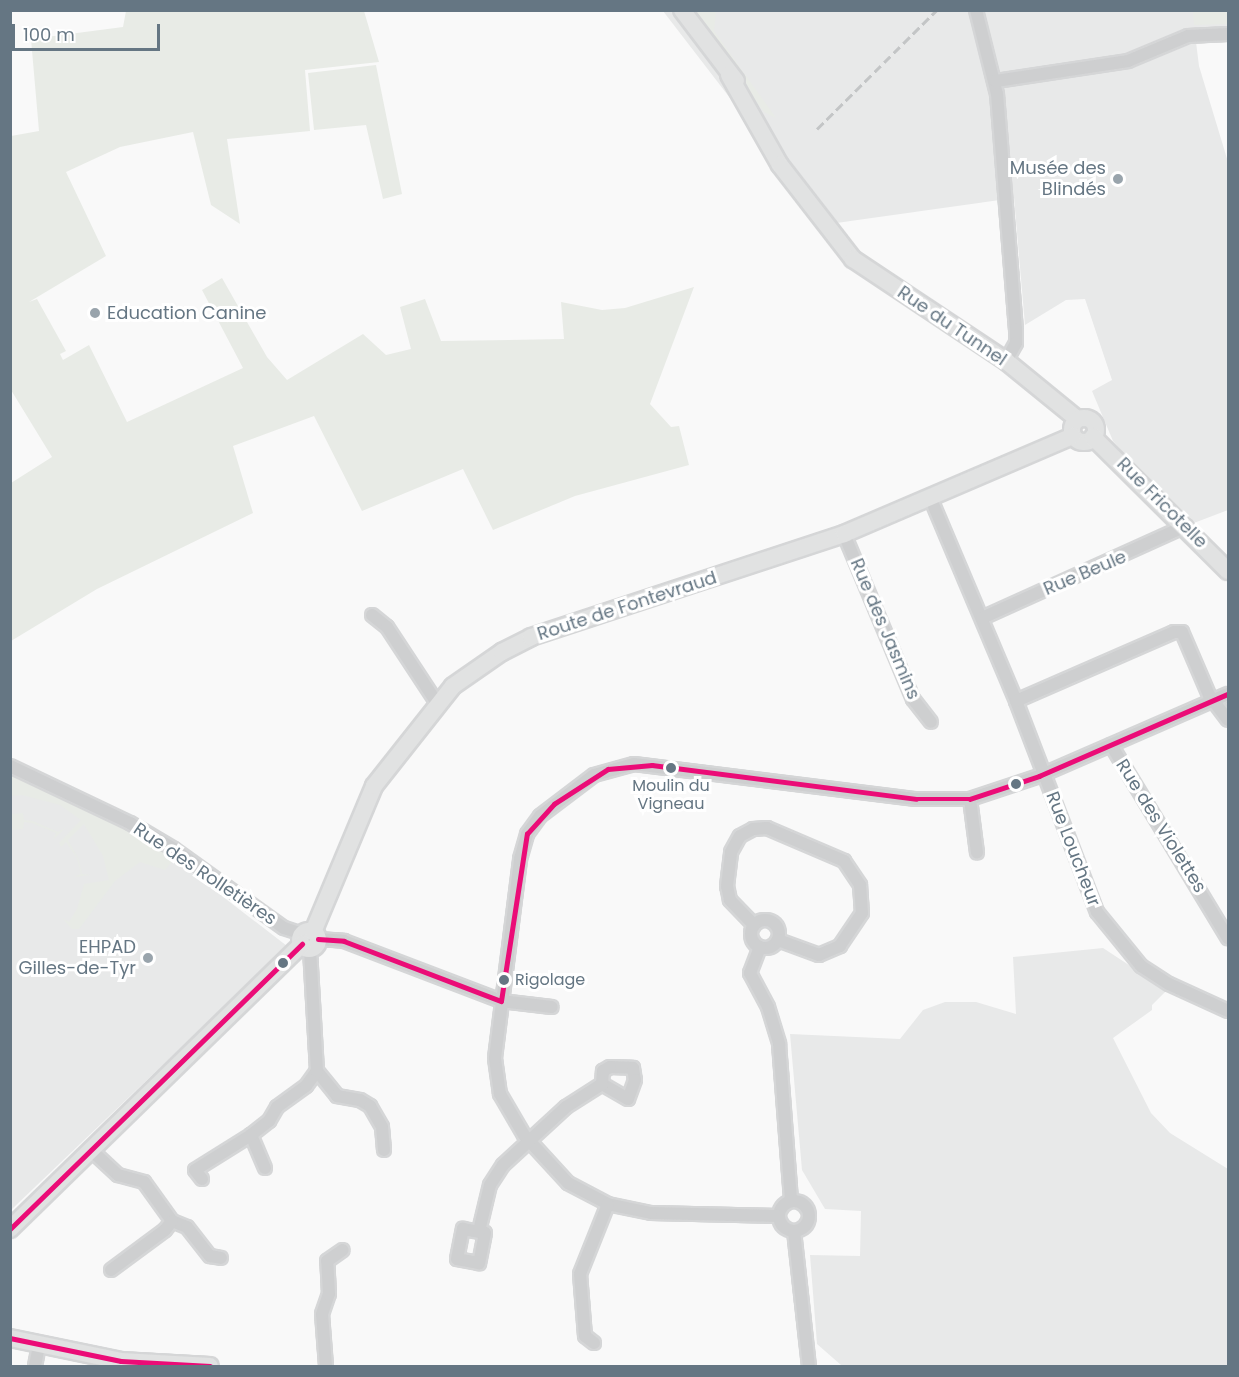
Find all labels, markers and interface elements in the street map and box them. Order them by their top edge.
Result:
scale bar [15,12,164,50]
text: 100 m [23,22,75,47]
place label: Musée des Blindés [1010,158,1106,201]
marker: Musée des Blindés [1111,172,1125,186]
street label: Rue du Tunnel [893,282,1011,370]
place label: Education Canine [107,302,267,324]
marker: Education Canine [88,306,102,320]
street label: Rue Fricotelle [1112,453,1212,553]
street label: Rue Beule [1040,546,1130,600]
street label: Rue des Jasmins [846,555,924,703]
street label: Route de Fontevraud [535,567,719,645]
street label: Rue des Violettes [1111,755,1211,897]
marker: Moulin du Vigneau [665,762,677,774]
place label: Moulin du Vigneau [632,776,710,814]
unlabelled marker [1010,778,1022,790]
street label: Rue Loucheur [1041,789,1105,909]
street label: Rue des Rolletières [129,818,281,930]
place label: EHPAD Gilles-de-Tyr [18,937,136,980]
marker: EHPAD Gilles-de-Tyr [141,951,155,965]
unlabelled marker [277,957,289,969]
place label: Rigolage [515,970,585,990]
marker: Rigolage [498,974,510,986]

